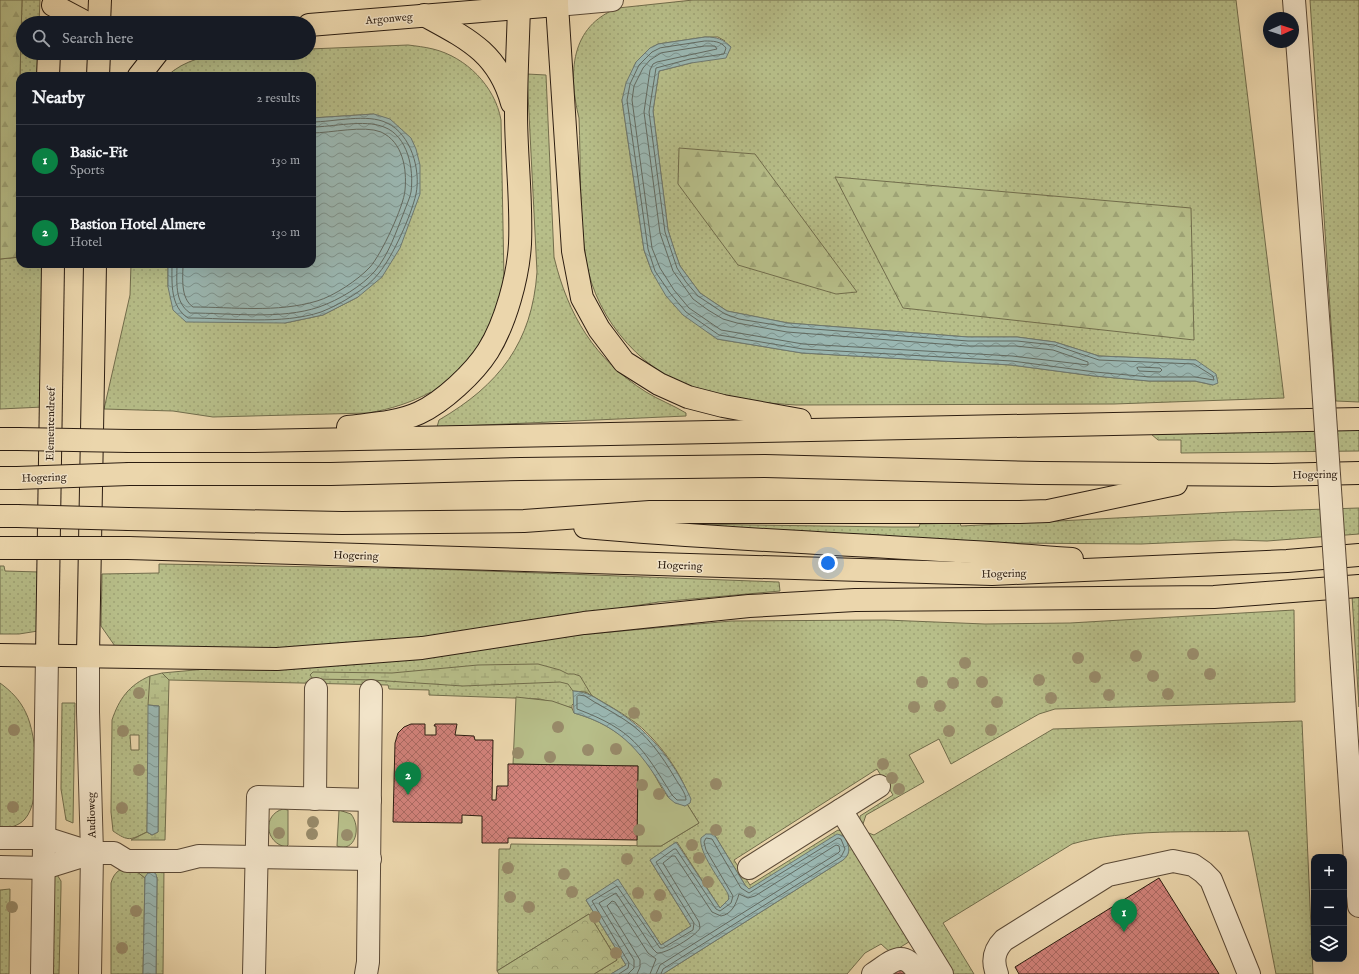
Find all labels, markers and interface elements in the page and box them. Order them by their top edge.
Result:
street label: Argonweg [364,10,414,28]
north arrow [1263,12,1299,48]
search box [16,16,316,60]
icon: search [30,27,52,49]
text: Search here [62,29,133,48]
text: Nearby [32,88,85,109]
text: 2 results [256,90,300,107]
text: Basic-Fit [70,143,128,162]
text: 1 [43,152,47,169]
text: 130 m [271,152,300,169]
text: Sports [70,162,105,179]
text: Bastion Hotel Almere [70,215,205,234]
text: 2 [42,224,48,241]
text: 130 m [271,224,300,241]
text: Hotel [70,234,102,251]
street label: Elementendreef [43,385,59,461]
street label: Hogering [1292,468,1339,482]
street label: Hogering [21,470,68,486]
street label: Hogering [333,548,380,564]
your location [818,553,838,573]
street label: Hogering [657,558,704,574]
street label: Hogering [981,567,1028,581]
pin: 2 [395,762,421,795]
street label: Audioweg [85,791,99,839]
map controls [1311,854,1347,962]
button: + [1311,854,1347,890]
button: − [1311,890,1347,926]
pin: 1 [1111,899,1137,932]
button: layers [1311,926,1347,962]

